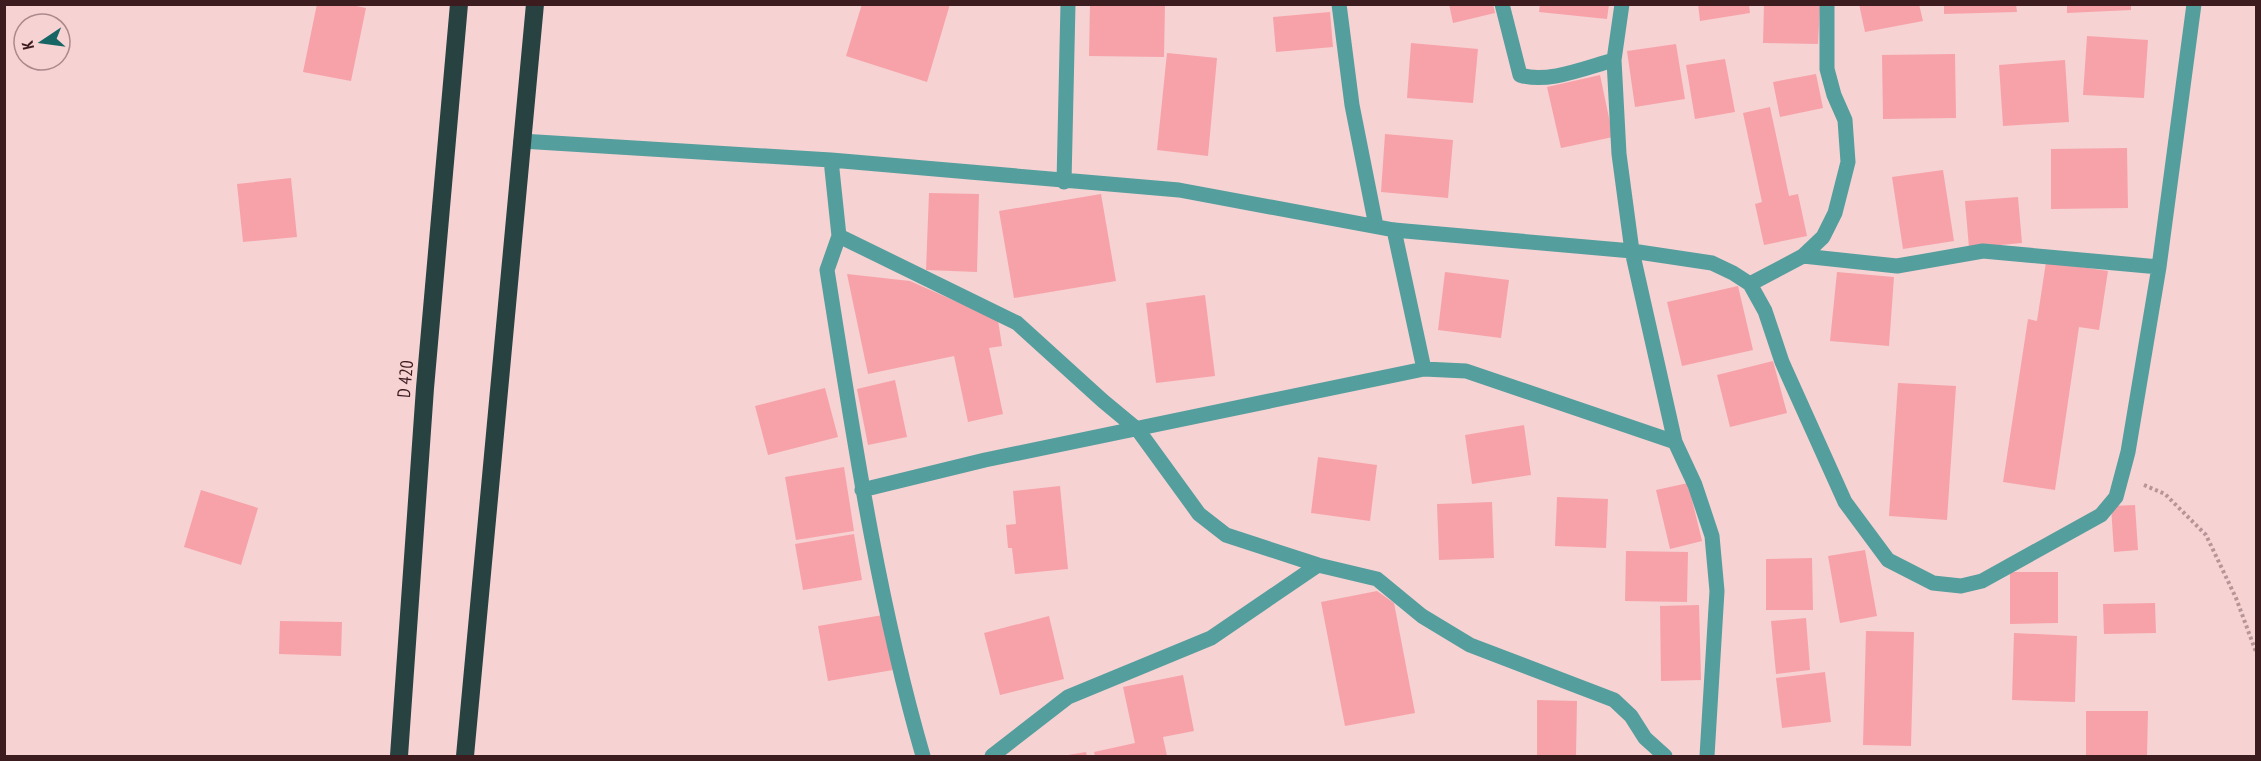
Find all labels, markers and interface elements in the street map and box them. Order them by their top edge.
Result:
north arrow [12,12,72,72]
text: K [17,38,38,52]
street label: D 420 [392,359,418,399]

